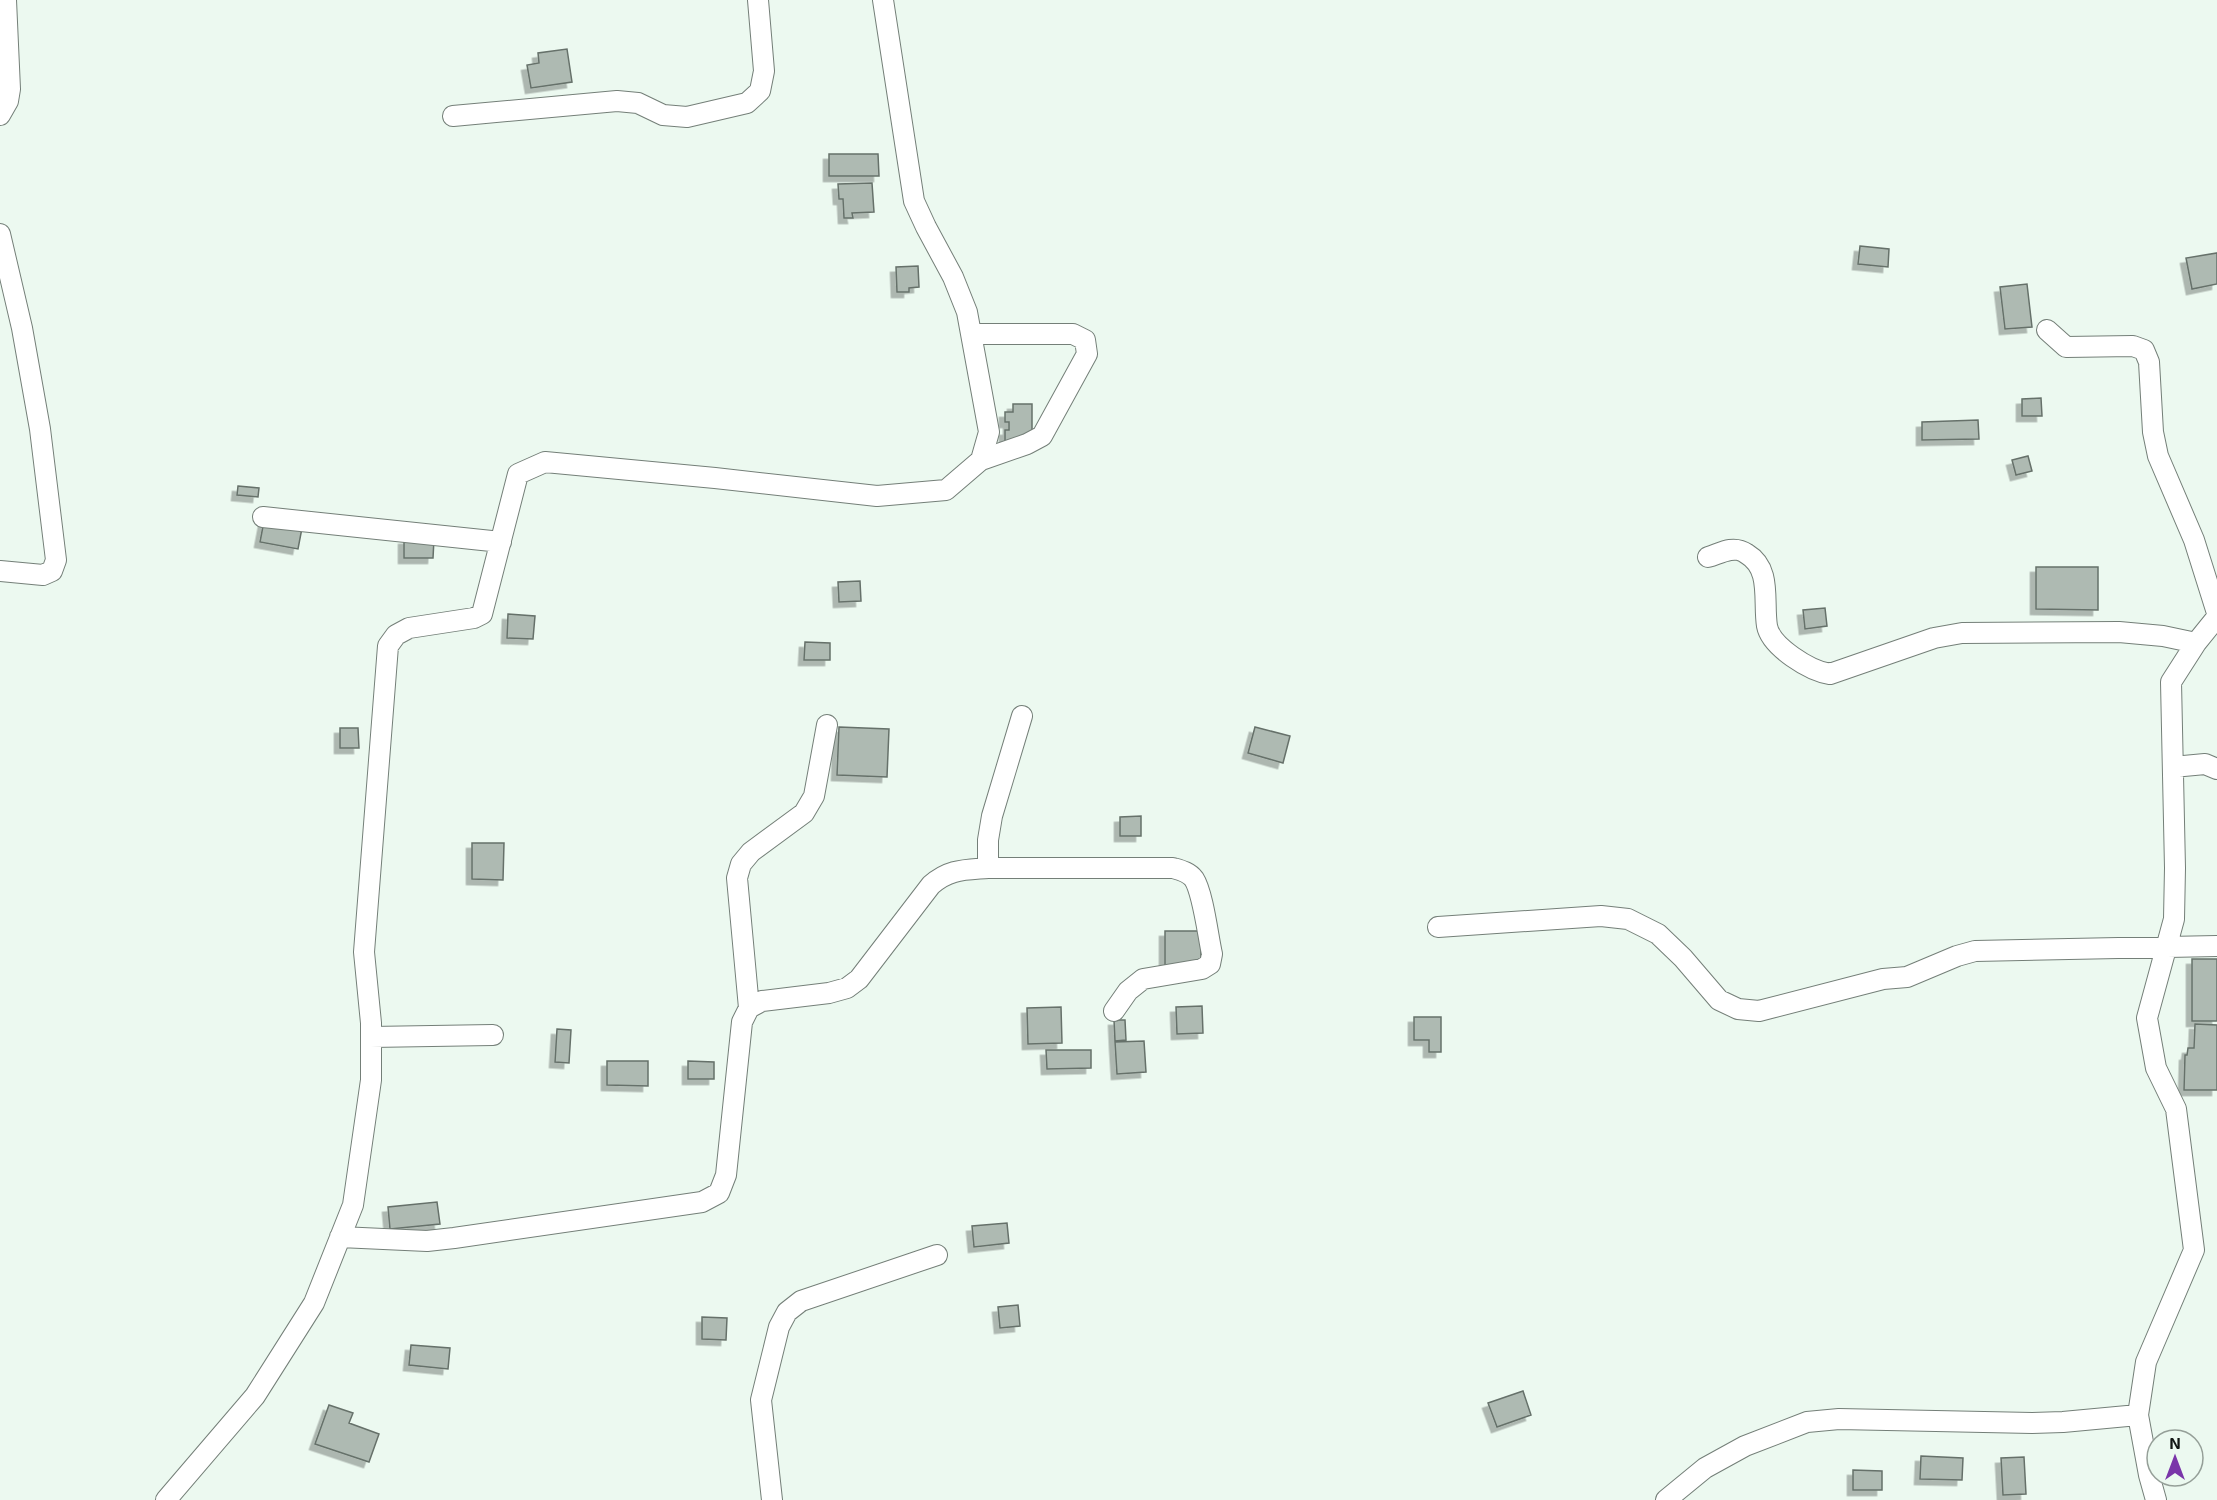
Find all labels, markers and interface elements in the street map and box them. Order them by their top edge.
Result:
north arrow [2145,1428,2205,1488]
text: N [2169,1433,2181,1452]

